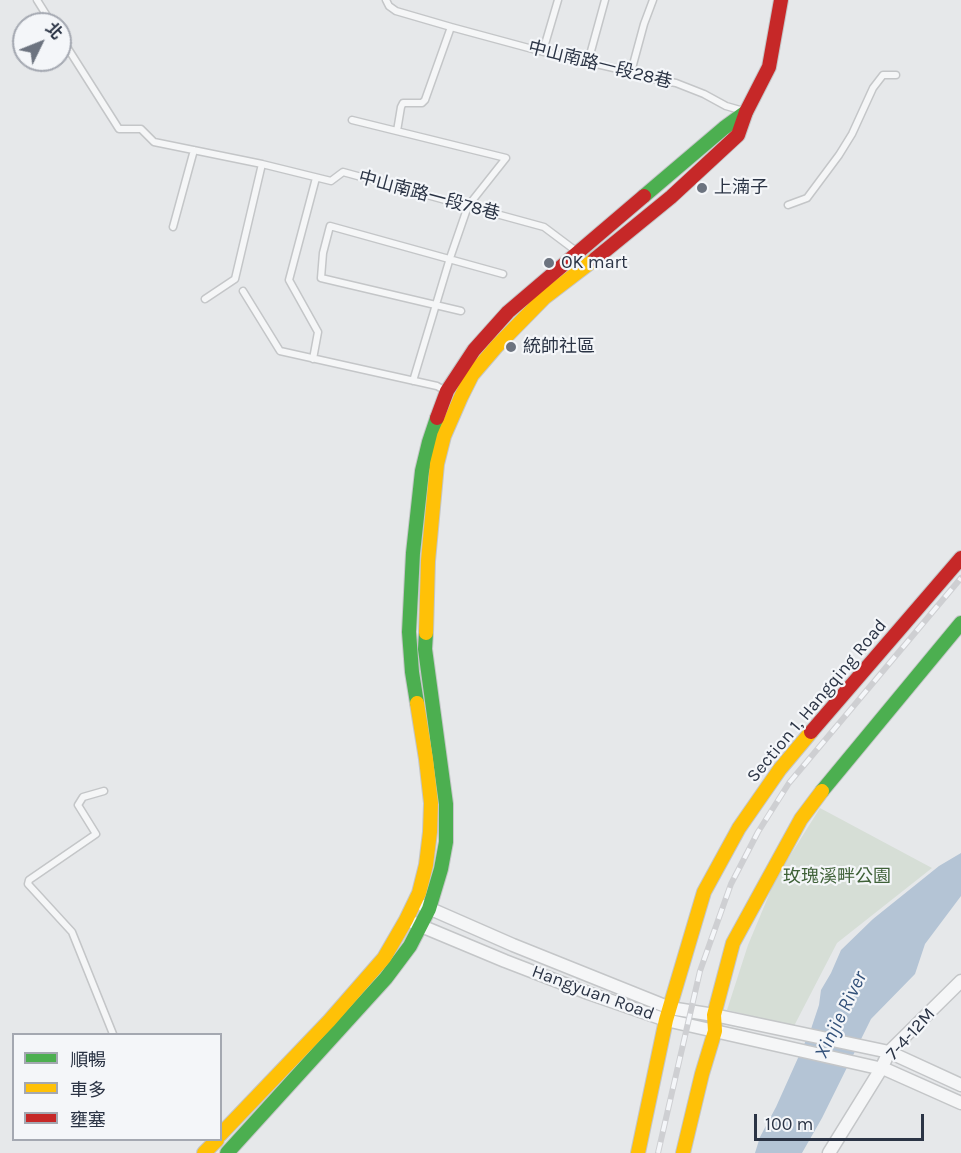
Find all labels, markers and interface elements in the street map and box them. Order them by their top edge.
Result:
north arrow [12,12,72,72]
text: 北 [42,18,66,43]
street label: 中山南路一段28巷 [526,37,674,93]
street label: 中山南路一段78巷 [356,167,502,225]
place label: 上湳子 [714,177,768,199]
marker: 上湳子 [695,181,709,195]
place label: OK mart [561,252,628,274]
marker: OK mart [542,256,556,270]
place label: 統帥社區 [523,336,595,358]
marker: 統帥社區 [504,340,518,354]
street label: Section 1, Hangqing Road [742,615,892,787]
park label: 玫瑰溪畔公園 [783,866,891,888]
street label: Hangyuan Road [529,961,657,1025]
water label: Xinjie River [810,968,872,1062]
street label: 7-4-12M [882,1003,940,1065]
legend [12,1033,222,1141]
text: 順暢 [70,1049,106,1071]
text: 車多 [70,1079,106,1101]
scale bar [757,1102,926,1140]
text: 壅塞 [70,1109,106,1131]
text: 100 m [765,1113,813,1135]

